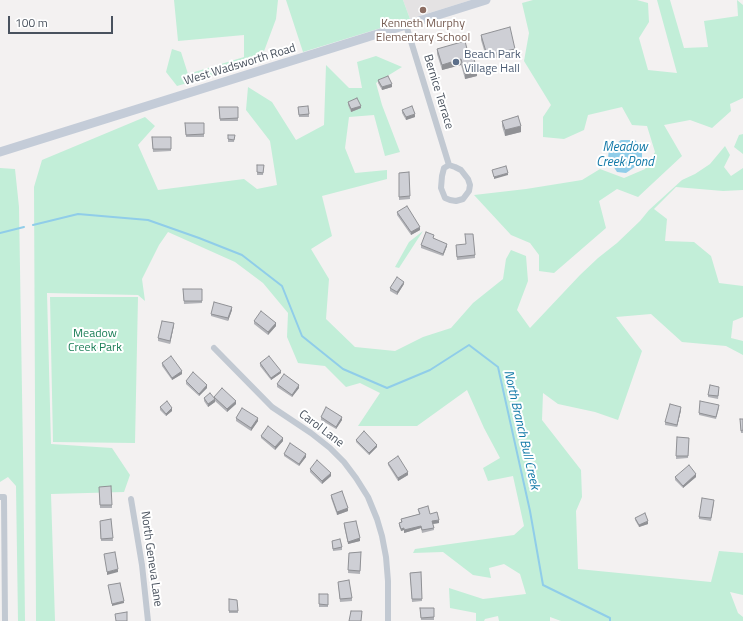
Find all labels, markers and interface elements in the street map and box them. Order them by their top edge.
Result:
marker: Kenneth Murphy Elementary School [418,5,428,15]
scale bar [10,8,115,34]
text: 100 m [15,13,48,32]
place label: Kenneth Murphy Elementary School [376,17,470,45]
street label: West Wadsworth Road [182,41,298,89]
place label: Beach Park Village Hall [464,48,521,76]
street label: Bernice Terrace [420,53,456,131]
marker: Beach Park Village Hall [451,57,461,67]
water label: Meadow Creek Pond [596,140,654,171]
park label: Meadow Creek Park [68,327,122,355]
water label: North Branch Bull Creek [500,369,542,491]
street label: Carol Lane [296,407,346,451]
street label: North Geneva Lane [137,510,165,608]

